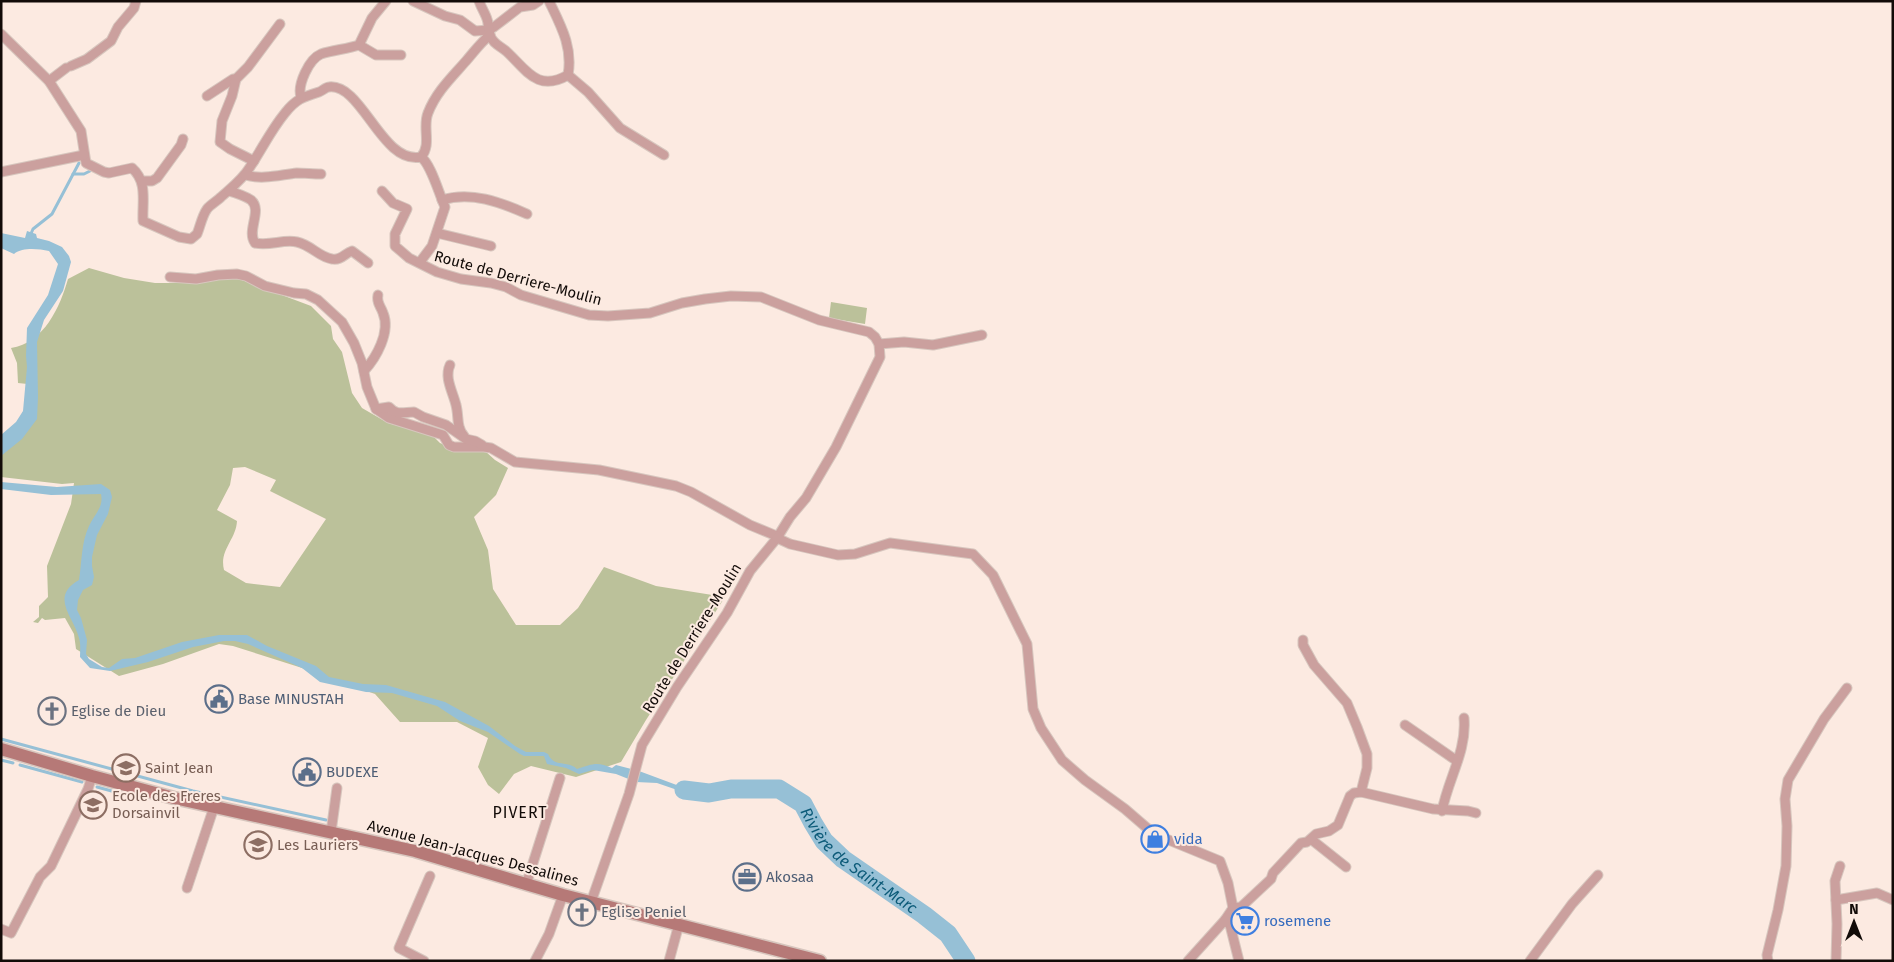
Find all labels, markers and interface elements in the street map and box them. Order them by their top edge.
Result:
street label: Route de Derriere-Moulin [432,247,604,309]
street label: Route de Derriere-Moulin [639,560,745,716]
public building icon: Base MINUSTAH [204,684,234,714]
place label: Base MINUSTAH [238,690,344,708]
church icon: Eglise de Dieu [37,696,67,726]
place label: Eglise de Dieu [71,702,166,720]
school or university icon: Saint Jean [111,753,141,783]
public building icon: BUDEXE [292,757,322,787]
place label: Saint Jean [145,759,213,777]
place label: BUDEXE [326,763,379,781]
place label: Ecole des Freres Dorsainvil [112,787,221,822]
school or university icon: Ecole des Freres Dorsainvil [78,790,108,820]
district label: PIVERT [492,803,548,822]
water label: Rivière de Saint-Marc [797,804,922,917]
street label: Avenue Jean-Jacques Dessalines [365,816,581,890]
shop icon: vida [1140,824,1170,854]
school or university icon: Les Lauriers [243,830,273,860]
place label: vida [1174,830,1203,848]
place label: Les Lauriers [277,836,358,854]
office icon: Akosaa [732,862,762,892]
place label: Akosaa [766,868,814,886]
church icon: Eglise Peniel [567,897,597,927]
north arrow [1829,897,1879,947]
text: N [1849,901,1859,918]
place label: Eglise Peniel [601,903,687,921]
supermarket icon: rosemene [1230,906,1260,936]
place label: rosemene [1264,912,1331,930]

